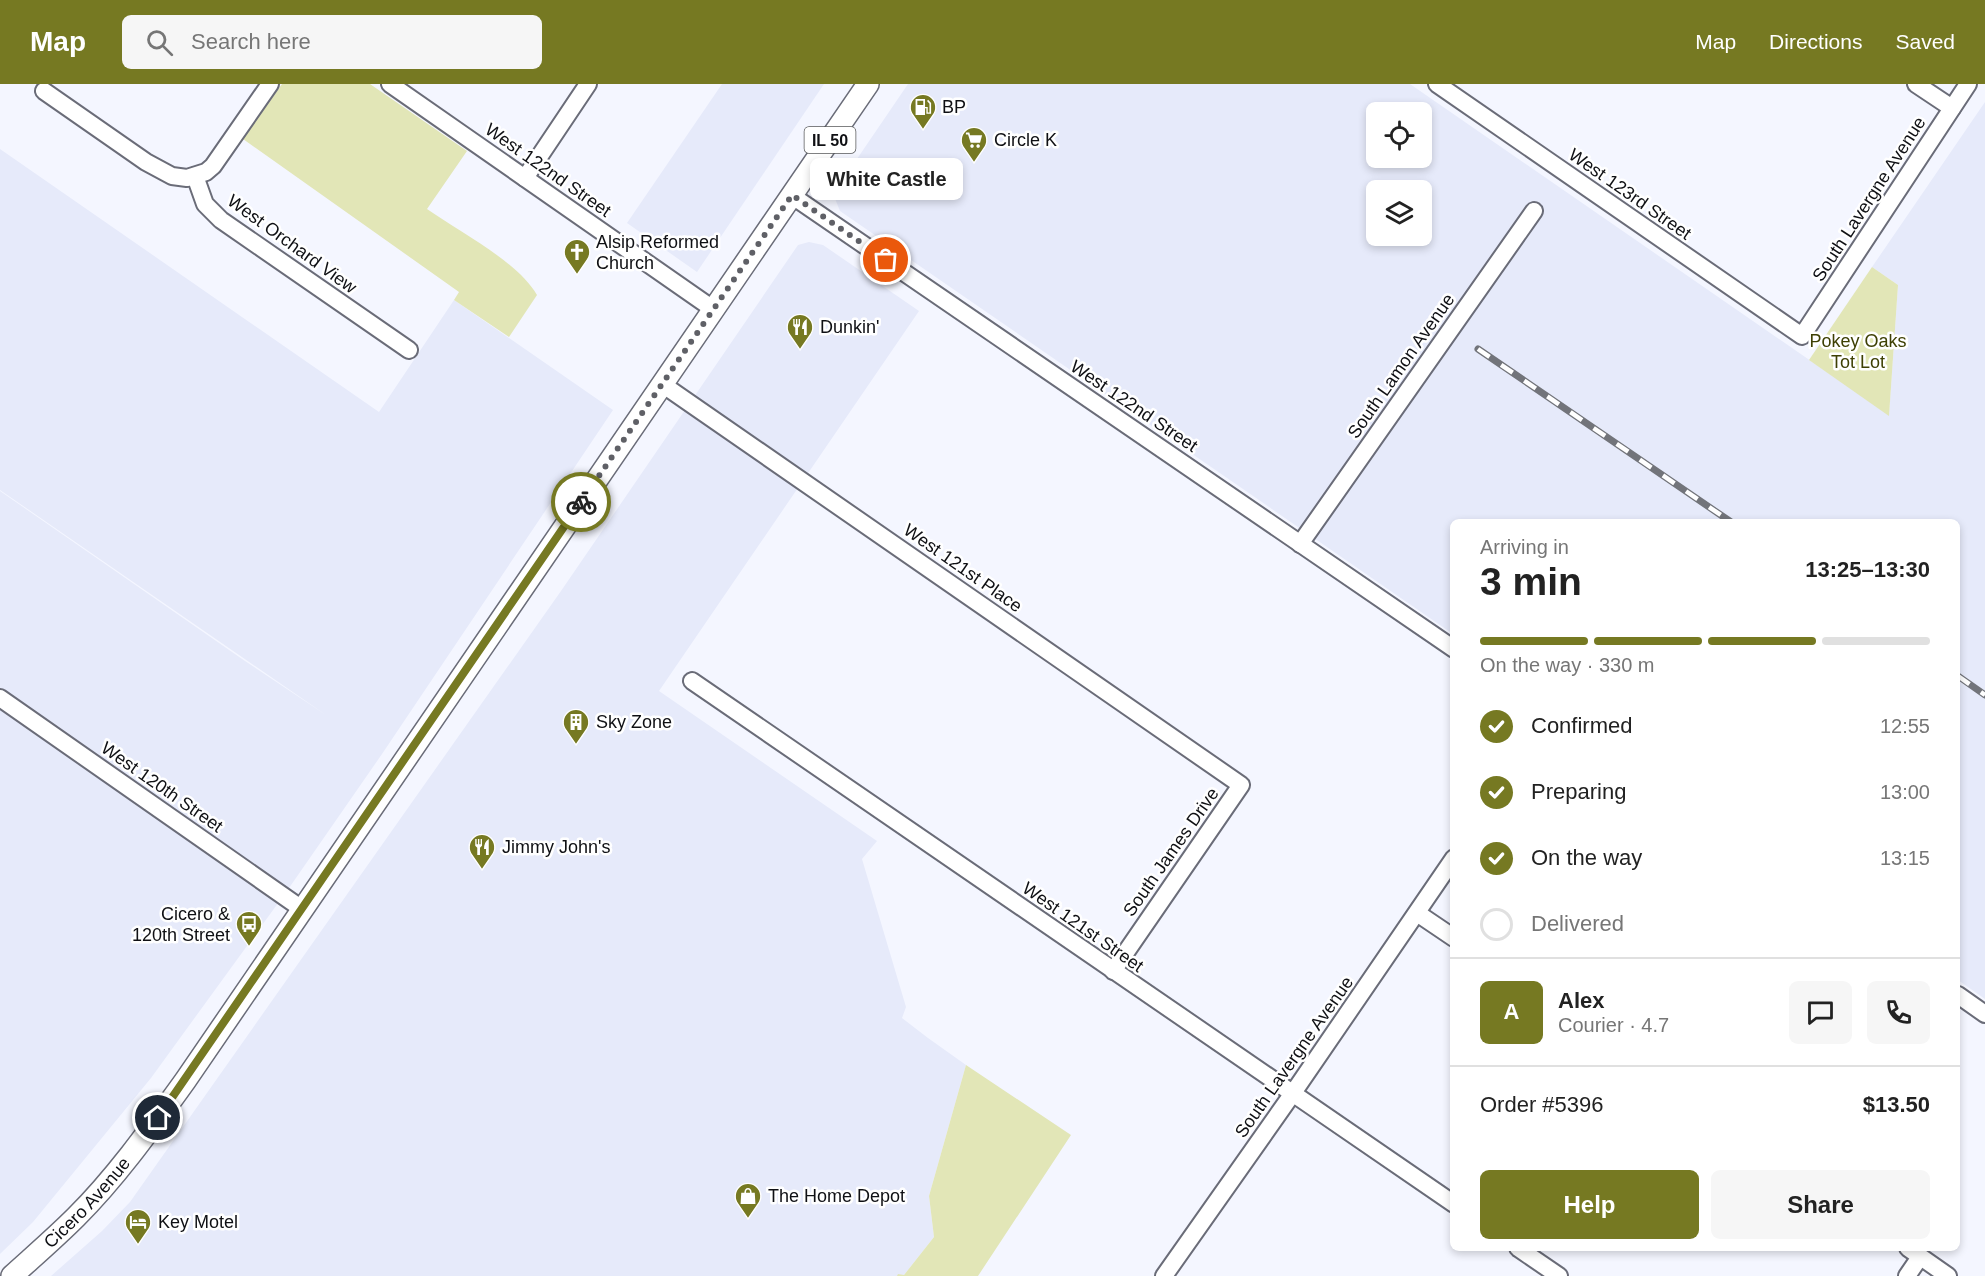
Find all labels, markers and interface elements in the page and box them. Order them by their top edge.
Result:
search box [122,15,542,69]
text: Map [30,26,86,57]
icon: search [143,26,176,59]
text: Search here [191,29,311,54]
text: Map [1695,30,1736,53]
text: Directions [1769,30,1862,53]
text: Saved [1895,30,1955,53]
fuel station icon: BP [908,92,938,130]
place label: BP [942,97,966,117]
map controls [1366,102,1432,246]
button: locate [1366,102,1432,168]
street label: South Lavergne Avenue [1808,113,1930,285]
street label: West 122nd Street [481,119,615,221]
supermarket icon: Circle K [959,125,989,163]
road number: IL 50 [804,127,856,153]
place label: Circle K [994,130,1057,150]
street label: West 123rd Street [1565,144,1695,244]
callout: White Castle [810,158,962,200]
text: White Castle [826,168,947,190]
button: layers [1366,180,1432,246]
street label: West Orchard View [224,191,361,298]
place label: Alsip Reformed Church [596,232,719,273]
pin [860,234,911,285]
church icon: Alsip Reformed Church [562,237,592,275]
icon: bag [869,243,902,276]
street label: South Lamon Avenue [1344,290,1458,442]
restaurant icon: Dunkin' [785,312,815,350]
place label: Dunkin' [820,317,879,337]
park label: Pokey Oaks Tot Lot [1809,331,1907,372]
street label: West 122nd Street [1067,356,1201,456]
courier [551,472,611,532]
icon: bike [565,486,598,519]
street label: West 121st Place [900,520,1026,616]
text: Arriving in [1480,536,1569,558]
text: 13:25–13:30 [1805,557,1930,582]
text: 3 min [1480,560,1582,603]
text: On the way · 330 m [1480,654,1655,676]
building icon: Sky Zone [561,707,591,745]
icon: check [1480,710,1513,743]
place label: Sky Zone [596,712,672,732]
text: Confirmed [1531,713,1632,738]
text: 12:55 [1880,715,1930,737]
street label: West 120th Street [97,738,227,836]
icon: check [1480,776,1513,809]
text: Preparing [1531,779,1626,804]
text: 13:00 [1880,781,1930,803]
street label: South James Drive [1119,784,1223,920]
restaurant icon: Jimmy John's [467,832,497,870]
place label: Jimmy John's [502,837,610,857]
icon: check [1480,842,1513,875]
text: On the way [1531,845,1642,870]
text: 13:15 [1880,847,1930,869]
street label: West 121st Street [1019,878,1147,976]
place label: Cicero & 120th Street [132,904,230,945]
bus stop icon: Cicero & 120th Street [234,909,264,947]
text: Delivered [1531,911,1624,936]
street label: South Lavergne Avenue [1231,973,1357,1141]
button: chat [1789,981,1852,1044]
button: phone [1867,981,1930,1044]
text: Alex [1558,988,1604,1013]
text: A [1504,999,1519,1024]
text: Courier · 4.7 [1558,1014,1669,1036]
pin [132,1092,183,1143]
text: Order #5396 [1480,1092,1604,1117]
text: $13.50 [1863,1092,1930,1117]
icon: home [141,1101,174,1134]
street label: Cicero Avenue [40,1154,134,1252]
button: Help [1480,1170,1699,1239]
button: Share [1711,1170,1930,1239]
shop icon: The Home Depot [733,1181,763,1219]
place label: The Home Depot [768,1186,905,1206]
hotel icon: Key Motel [123,1207,153,1245]
place label: Key Motel [158,1212,238,1232]

